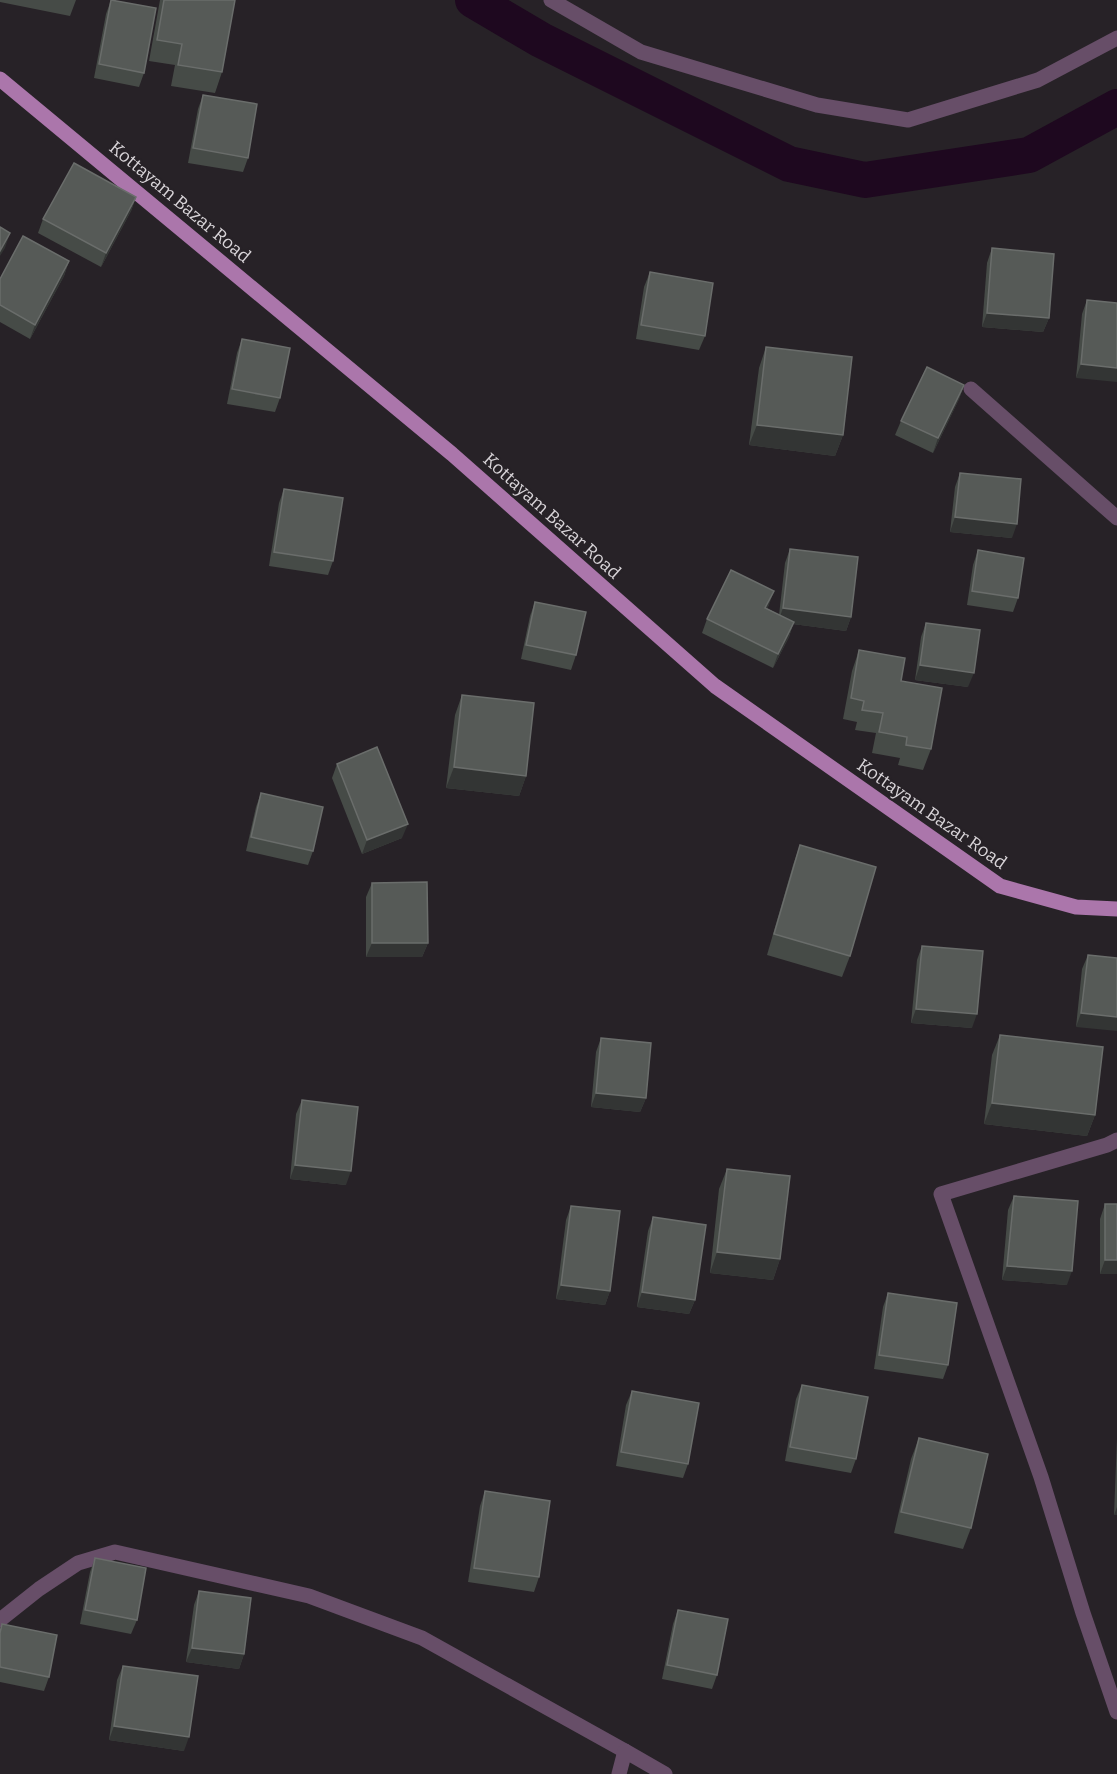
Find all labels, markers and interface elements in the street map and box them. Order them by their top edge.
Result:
street label: Kottayam Bazar Road [105,136,255,268]
street label: Kottayam Bazar Road [479,448,626,584]
street label: Kottayam Bazar Road [853,754,1011,874]

